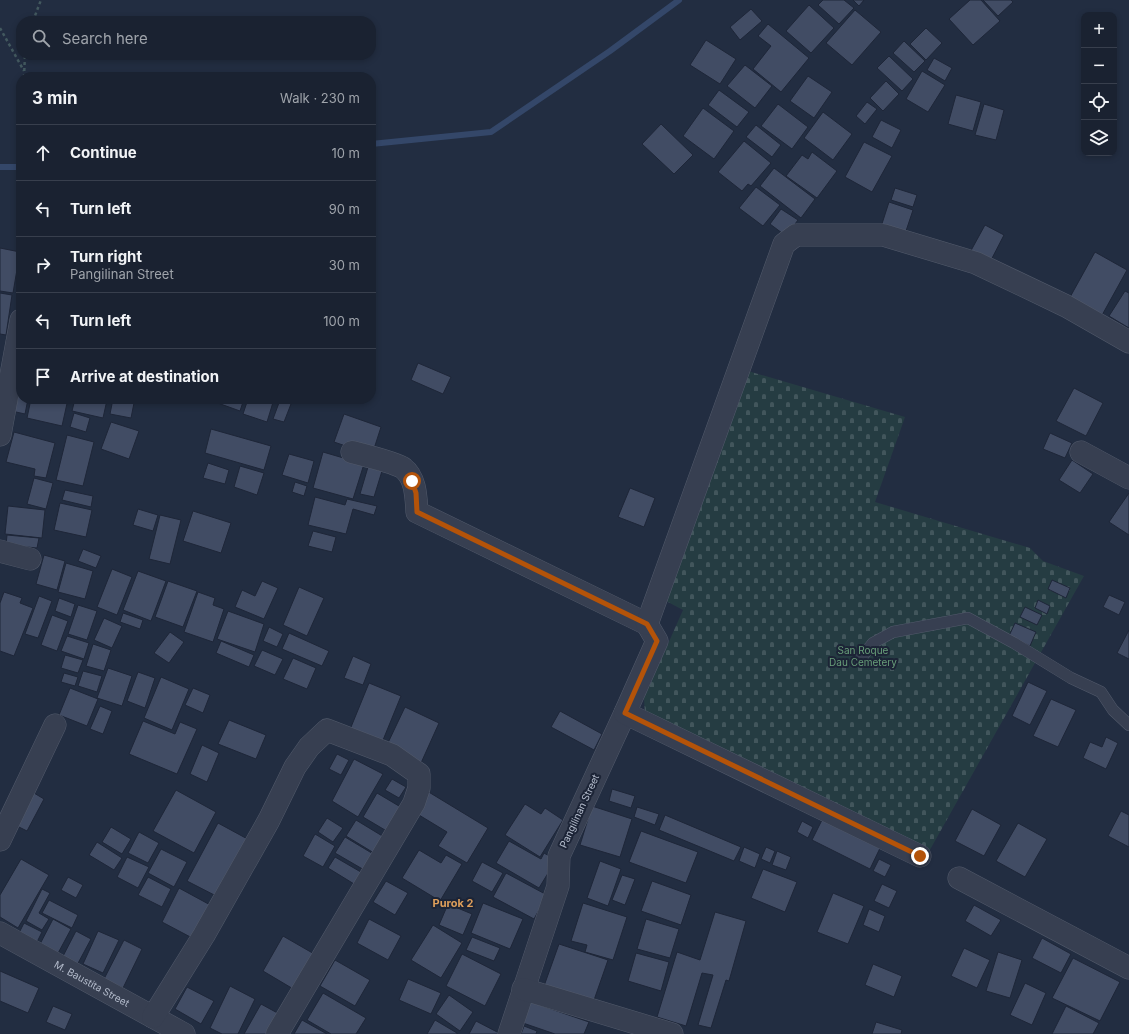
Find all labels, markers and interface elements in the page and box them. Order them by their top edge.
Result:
map controls [1081,12,1117,156]
button: + [1081,12,1117,48]
search box [16,16,376,60]
icon: search [30,27,52,49]
text: Search here [62,29,148,48]
button: − [1081,48,1117,84]
button: locate [1081,84,1117,120]
text: 3 min [32,88,78,108]
text: Walk · 230 m [280,90,360,106]
button: layers [1081,120,1117,156]
icon: ahead [32,142,54,164]
text: Continue [70,143,137,162]
text: 10 m [331,145,360,161]
icon: left [32,198,54,220]
text: Turn left [70,199,131,218]
text: 90 m [329,201,360,217]
text: Turn right [70,247,142,266]
icon: right [32,254,54,276]
text: 30 m [329,257,360,273]
text: Pangilinan Street [70,266,174,282]
icon: left [32,310,54,332]
text: Turn left [70,311,131,330]
text: 100 m [323,313,360,329]
icon: arrive [32,366,54,388]
text: Arrive at destination [70,367,219,386]
route start [403,472,421,490]
park label: San Roque Dau Cemetery [829,644,897,668]
street label: Pangilinan Street [557,772,602,850]
route end [911,847,929,865]
district label: Purok 2 [433,896,473,910]
street label: M. Baustita Street [52,958,132,1009]

